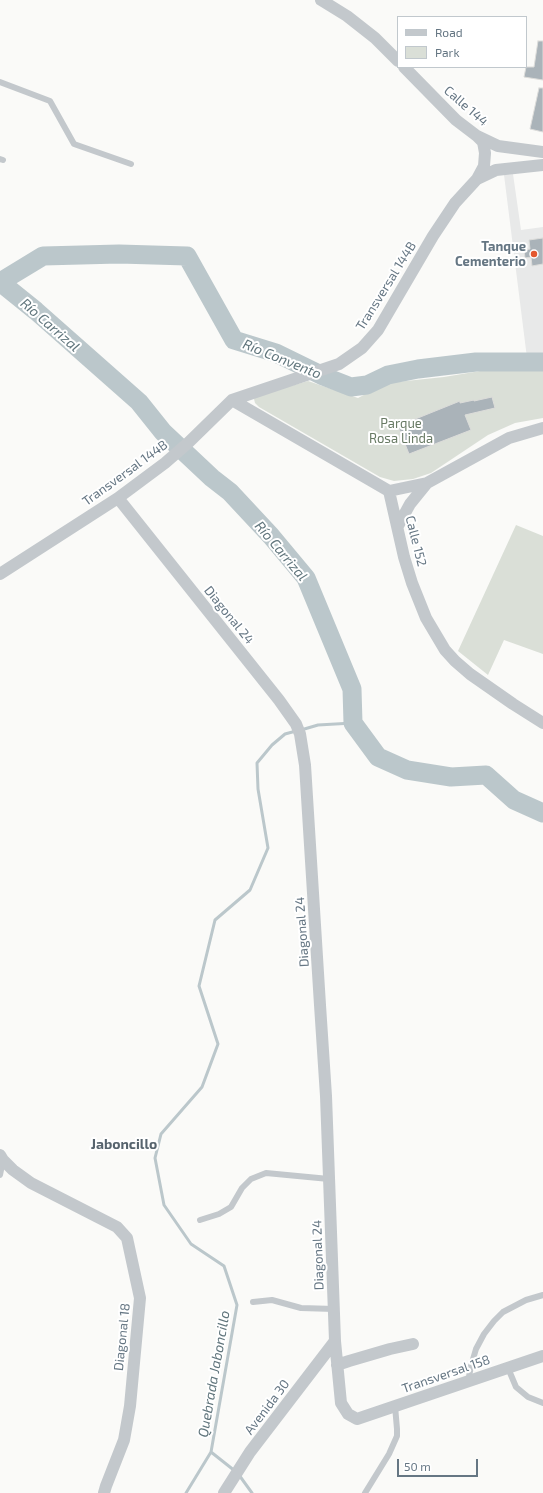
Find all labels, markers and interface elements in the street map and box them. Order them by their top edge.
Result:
legend [397,16,527,68]
text: Road [435,25,463,39]
text: Park [435,45,460,59]
street label: Calle 144 [441,83,491,129]
street label: Transversal 144B [352,239,420,333]
place label: Tanque Cementerio [455,239,526,270]
marker: Tanque Cementerio [529,249,539,259]
water label: Río Carrizal [17,295,83,355]
water label: Río Convento [240,336,324,382]
park label: Parque Rosa Linda [369,416,433,447]
street label: Transversal 144B [79,437,171,509]
street label: Calle 152 [402,514,430,568]
water label: Río Carrizal [251,518,311,584]
street label: Diagonal 24 [201,583,257,647]
street label: Diagonal 24 [292,896,312,968]
district label: Jaboncillo [91,1136,157,1152]
street label: Diagonal 24 [309,1220,327,1290]
street label: Diagonal 18 [111,1302,133,1372]
water label: Quebrada Jaboncillo [195,1309,233,1439]
street label: Transversal 158 [400,1352,492,1396]
street label: Avenida 30 [241,1376,293,1438]
scale bar [399,1451,480,1477]
text: 50 m [404,1459,431,1473]

